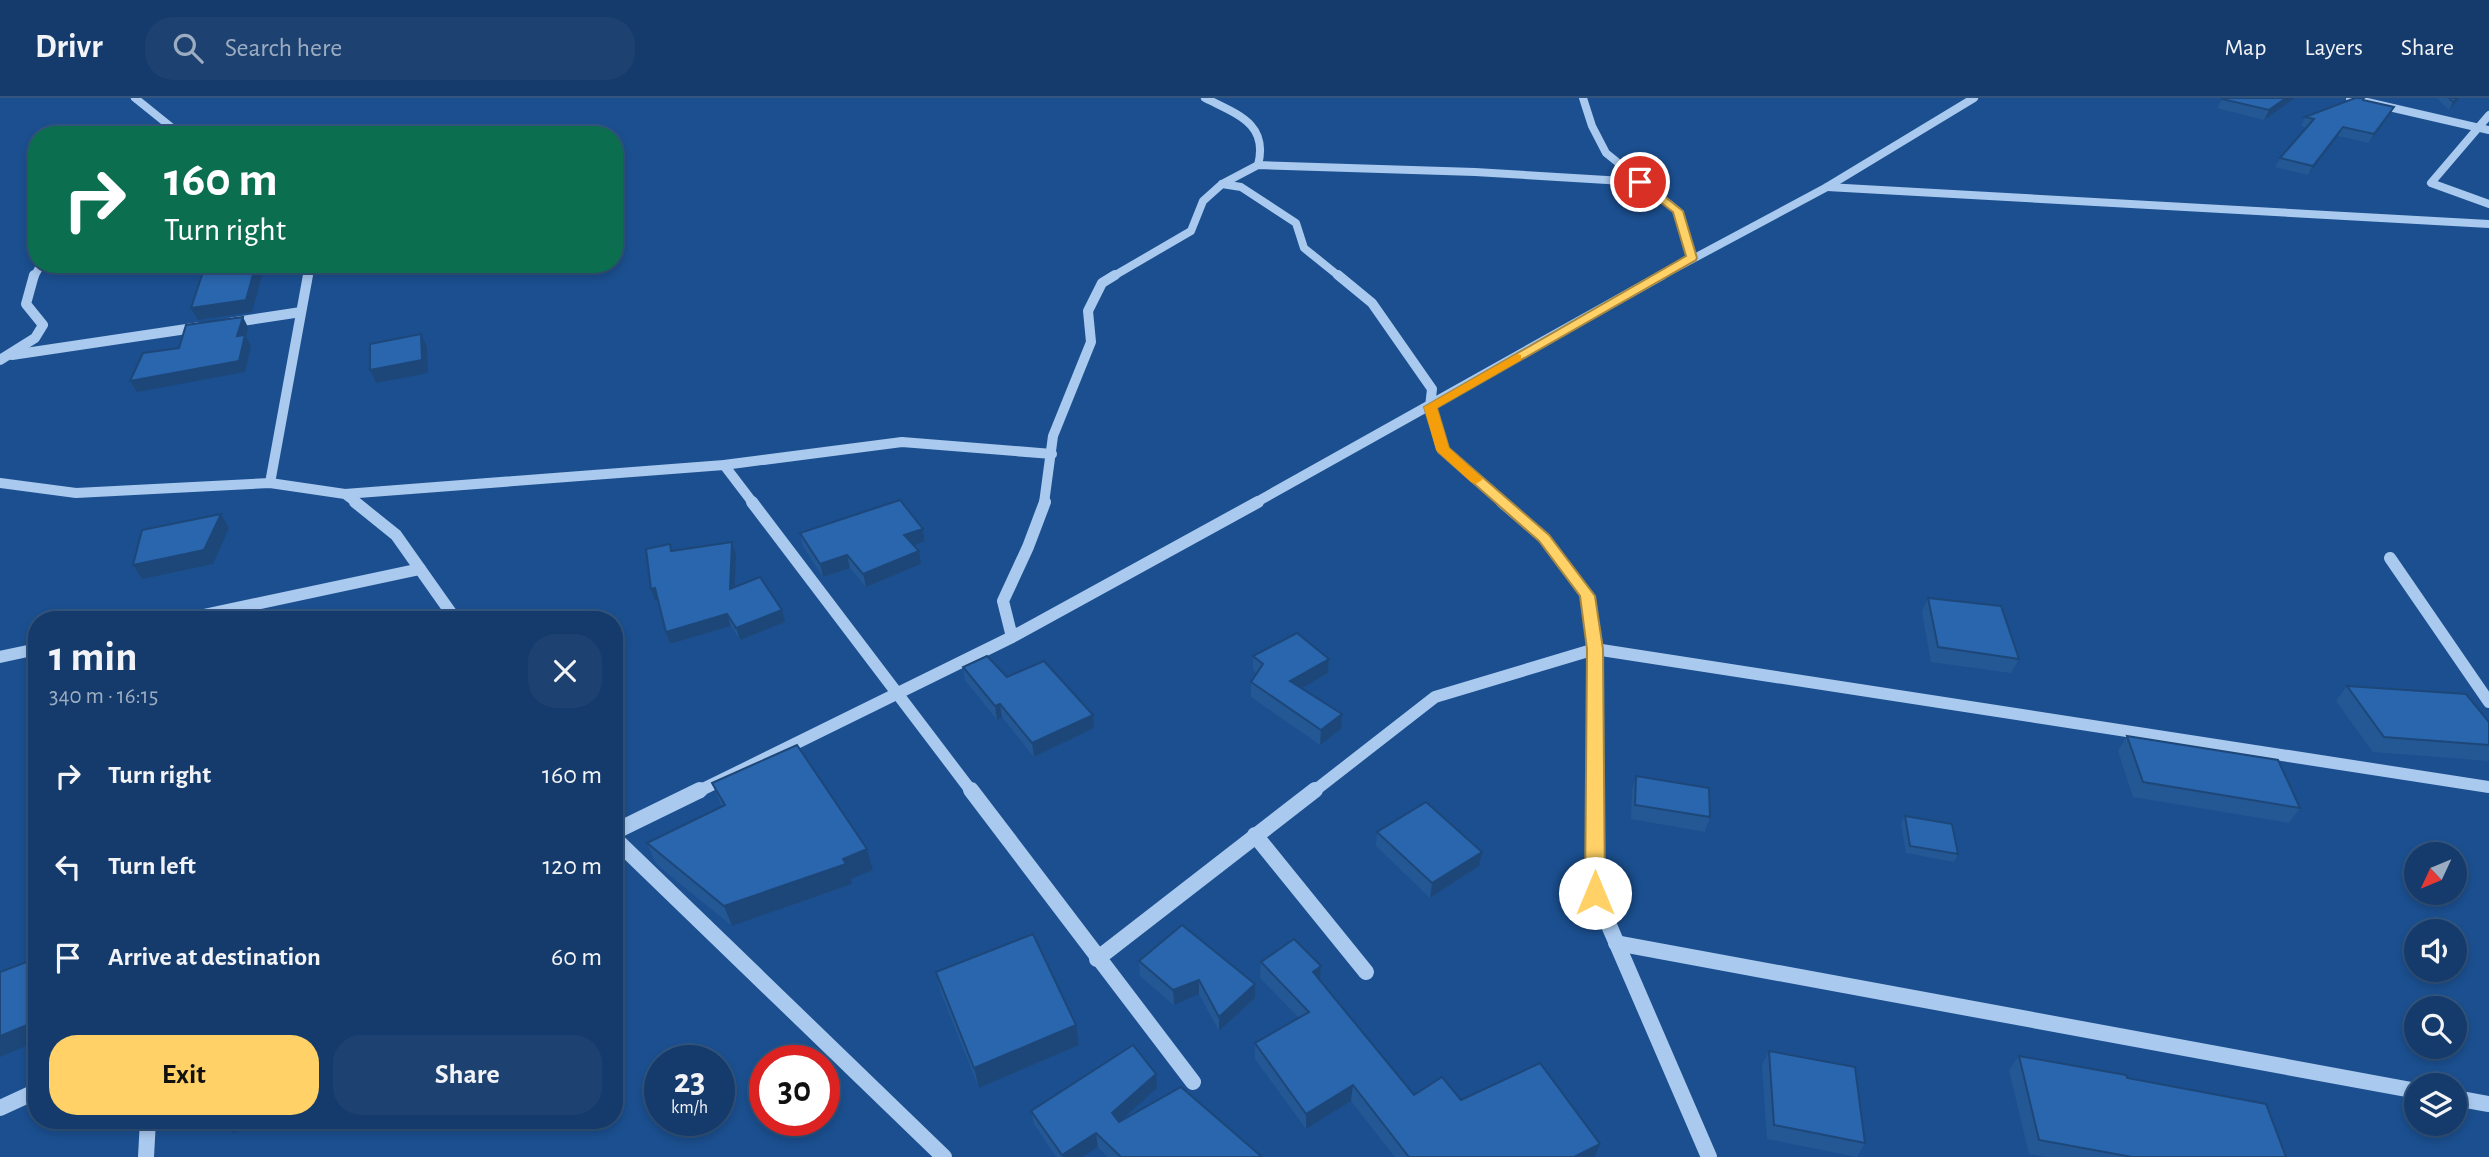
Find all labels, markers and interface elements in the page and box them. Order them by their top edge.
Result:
search box [145,17,635,80]
icon: search [169,29,207,67]
text: Drivr [35,31,103,64]
text: Search here [225,35,342,61]
text: Map [2224,36,2266,60]
text: Layers [2304,36,2363,60]
text: Share [2401,36,2454,60]
pin [1610,152,1670,212]
icon: right [49,154,140,245]
text: 160 m [164,156,278,205]
icon: arrive [1621,163,1659,201]
text: Turn right [164,214,286,246]
button: close [528,634,602,708]
text: 1 min [49,636,138,678]
text: 340 m · 16:15 [49,685,158,708]
icon: right [49,757,87,795]
text: Turn right [108,762,211,788]
text: 160 m [542,762,602,788]
north arrow [2404,842,2468,905]
map controls [2404,842,2467,1136]
icon: left [49,848,87,886]
text: Turn left [108,853,196,879]
text: 120 m [542,853,602,879]
position arrow [1558,856,1632,930]
button: sound [2404,919,2467,982]
icon: arrive [49,939,87,977]
text: Arrive at destination [108,944,321,970]
text: 60 m [551,944,602,970]
button: search [2404,996,2467,1059]
button: Exit [49,1035,319,1115]
button: Share [333,1035,602,1115]
speed limit sign: 30 [749,1045,840,1136]
text: 23 [674,1064,705,1099]
button: layers [2404,1073,2467,1136]
text: km/h [671,1099,708,1117]

